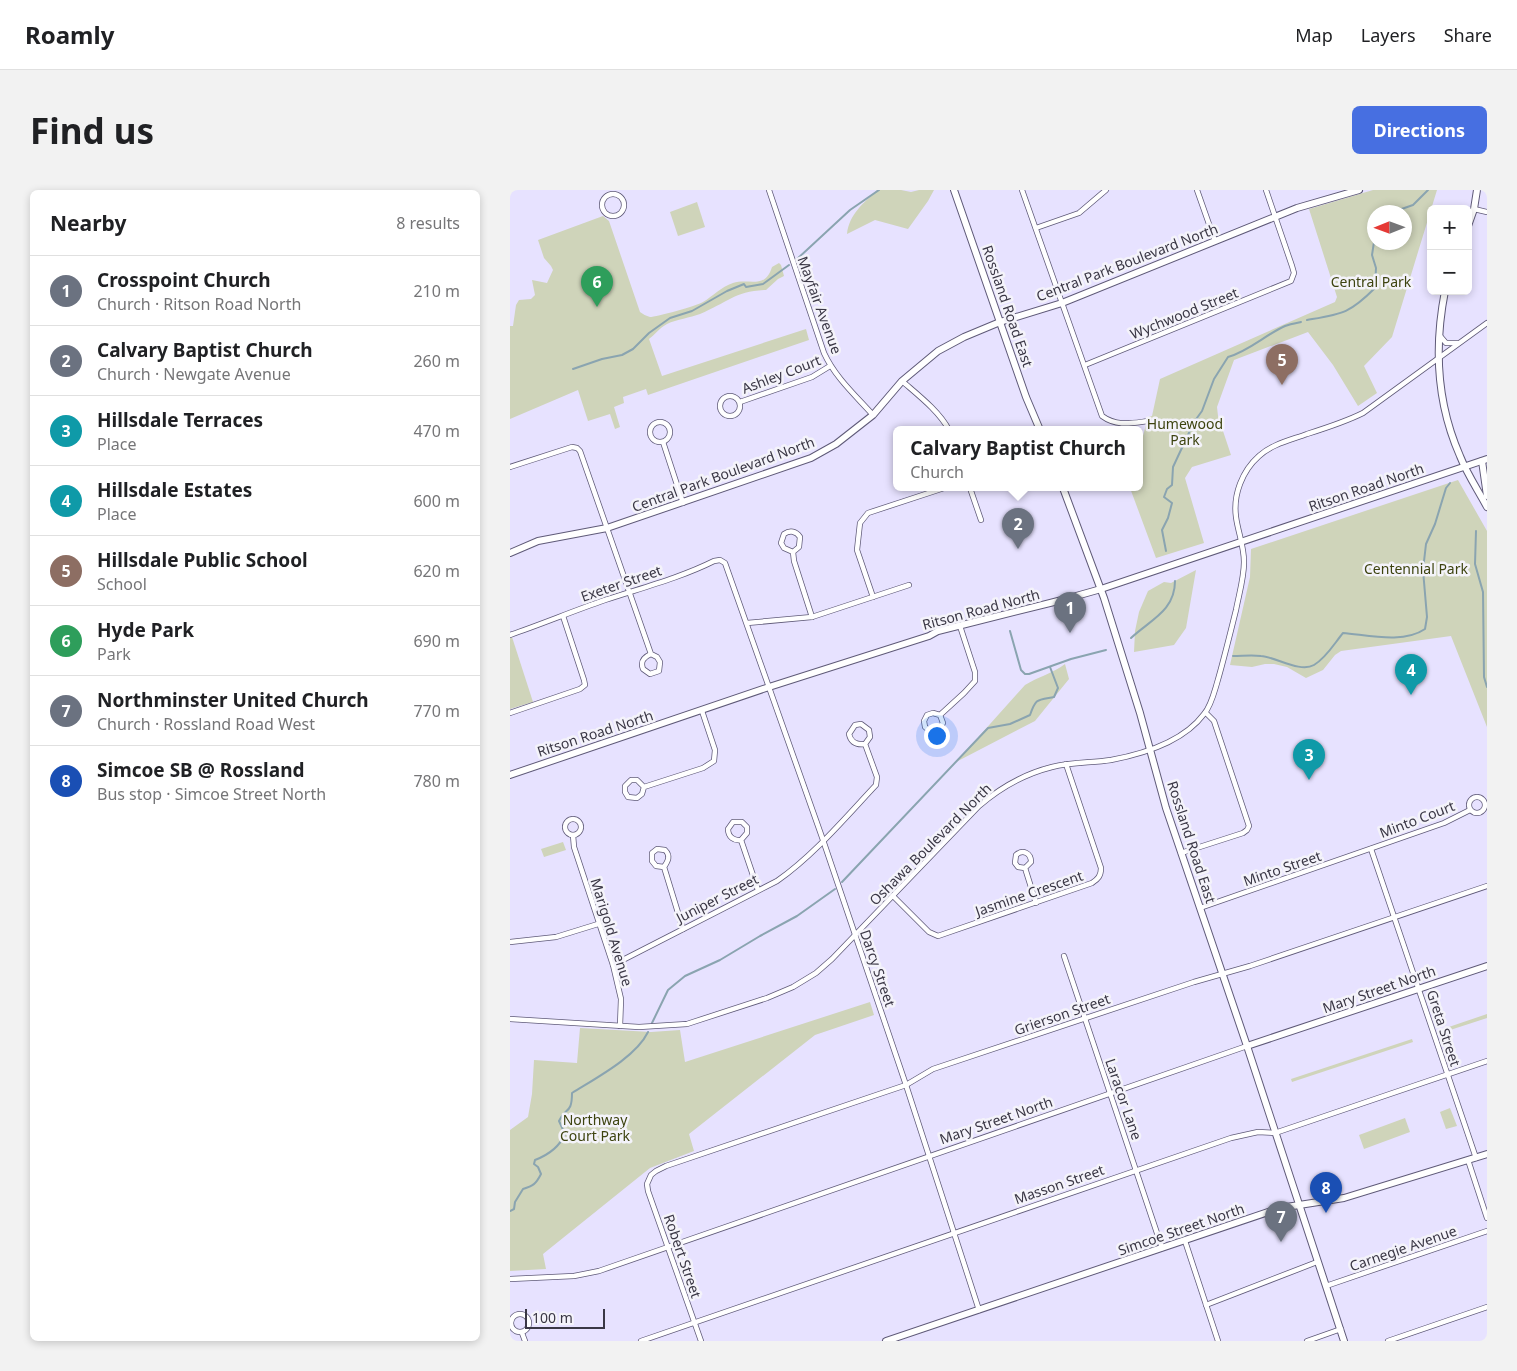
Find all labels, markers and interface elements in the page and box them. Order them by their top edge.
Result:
text: Roamly [25,18,114,51]
text: Map [1295,23,1333,47]
text: Layers [1361,23,1416,47]
text: Share [1444,23,1492,47]
button: Directions [1352,106,1487,154]
text: Find us [30,107,154,154]
north arrow [1367,205,1412,250]
map controls [1427,205,1472,295]
button: + [1427,205,1472,250]
text: Nearby [50,209,126,237]
text: 8 results [396,212,460,234]
street label: Central Park Boulevard North [1033,219,1221,305]
street label: Rossland Road East [978,243,1038,369]
button: − [1427,250,1472,295]
street label: Mayfair Avenue [794,254,846,357]
pin: 6 [581,266,613,307]
text: Crosspoint Church [97,267,271,293]
park label: Central Park [1331,272,1412,291]
text: 1 [61,280,71,302]
text: 210 m [413,280,460,302]
street label: Wychwood Street [1127,283,1241,343]
text: Church · Ritson Road North [97,293,301,315]
text: Calvary Baptist Church [97,337,313,363]
pin: 5 [1266,344,1298,385]
text: 2 [61,350,71,372]
text: 260 m [413,350,460,372]
street label: Ashley Court [739,350,823,398]
text: Church · Newgate Avenue [97,363,291,385]
text: Hillsdale Terraces [97,407,263,433]
park label: Humewood Park [1147,414,1223,449]
text: 3 [61,420,71,442]
text: 470 m [413,420,460,442]
popup [893,426,1143,491]
street label: Central Park Boulevard North [629,432,817,516]
text: Place [97,433,137,455]
text: Calvary Baptist Church [910,435,1126,461]
street label: Ritson Road North [1306,458,1426,516]
text: Church [910,461,964,483]
text: Hillsdale Estates [97,477,252,503]
text: 4 [61,490,71,512]
text: 600 m [413,490,460,512]
text: Place [97,503,137,525]
pin: 2 [1002,508,1034,549]
text: Hillsdale Public School [97,547,308,573]
park label: Centennial Park [1364,559,1468,578]
text: 5 [61,560,71,582]
text: 620 m [413,560,460,582]
street label: Exeter Street [578,560,664,606]
text: School [97,573,147,595]
street label: Ritson Road North [920,584,1042,634]
pin: 1 [1054,592,1086,633]
text: Hyde Park [97,617,194,643]
text: 6 [61,630,71,652]
text: 690 m [413,630,460,652]
text: Park [97,643,131,665]
pin: 4 [1395,654,1427,695]
text: Northminster United Church [97,687,369,713]
text: 7 [61,700,71,722]
text: 770 m [413,700,460,722]
street label: Ritson Road North [535,705,655,761]
text: Church · Rossland Road West [97,713,315,735]
your location [924,723,950,749]
pin: 3 [1293,739,1325,780]
text: Simcoe SB @ Rossland [97,757,305,783]
text: 8 [61,770,71,792]
text: 780 m [413,770,460,792]
street label: Rossland Road East [1163,778,1221,906]
street label: Oshawa Boulevard North [865,779,995,909]
text: Bus stop · Simcoe Street North [97,783,326,805]
street label: Minto Court [1377,796,1457,842]
street label: Minto Street [1241,846,1323,890]
street label: Jasmine Crescent [971,866,1085,921]
street label: Juniper Street [671,869,761,928]
street label: Marigold Avenue [587,876,637,988]
street label: Darcy Street [856,927,900,1009]
street label: Mary Street North [1320,961,1438,1017]
street label: Greta Street [1423,987,1465,1069]
street label: Grierson Street [1012,989,1112,1039]
street label: Laracor Lane [1101,1056,1147,1142]
street label: Mary Street North [937,1092,1055,1148]
park label: Northway Court Park [560,1110,631,1145]
street label: Masson Street [1012,1160,1106,1208]
pin: 8 [1310,1172,1342,1213]
street label: Simcoe Street North [1115,1198,1247,1260]
pin: 7 [1265,1201,1297,1242]
street label: Robert Street [660,1212,706,1300]
street label: Carnegie Avenue [1347,1221,1459,1275]
scale bar [525,1306,605,1329]
text: 100 m [532,1308,573,1327]

